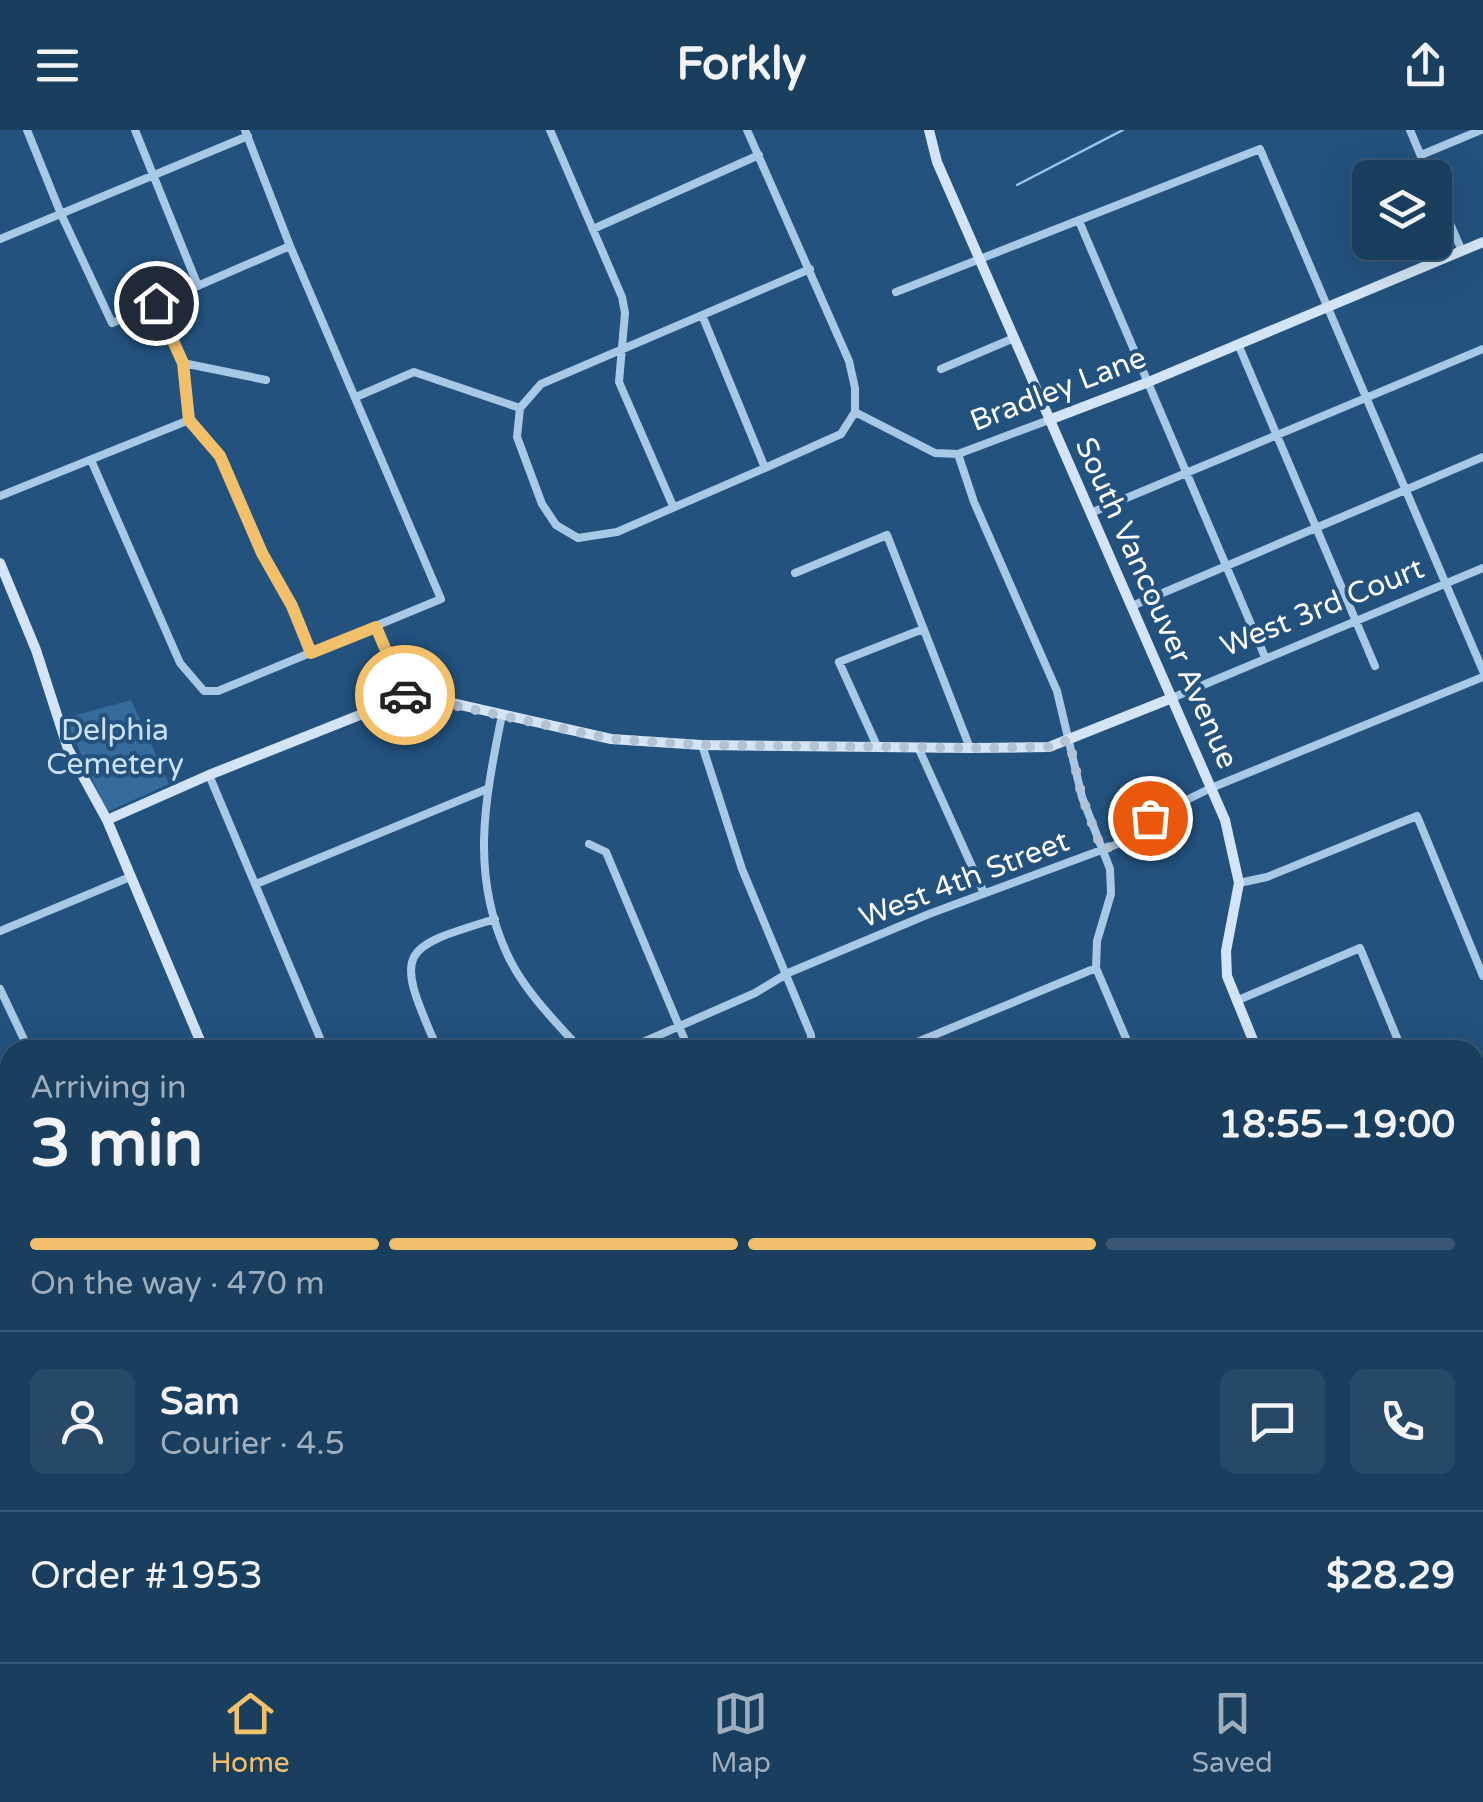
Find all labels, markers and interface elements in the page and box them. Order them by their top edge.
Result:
icon: menu [30,38,85,93]
text: Forkly [676,38,807,92]
icon: share [1398,38,1453,93]
map controls [1352,160,1452,260]
button: layers [1352,160,1452,260]
pin [114,261,199,346]
icon: home [129,276,184,331]
street label: Bradley Lane [965,339,1151,440]
street label: South Vancouver Avenue [1067,432,1246,774]
street label: West 3rd Court [1215,550,1429,665]
courier [355,645,455,745]
icon: car [378,668,433,723]
park label: Delphia Cemetery [46,712,184,783]
pin [1108,776,1193,861]
icon: bag [1123,791,1178,846]
street label: West 4th Street [854,822,1074,936]
text: Arriving in [30,1069,187,1107]
text: 18:55–19:00 [1218,1102,1455,1148]
text: 3 min [30,1105,203,1184]
text: On the way · 470 m [30,1265,325,1303]
button: person [30,1369,135,1474]
button: chat [1220,1369,1325,1474]
button: phone [1350,1369,1455,1474]
text: Sam [160,1379,240,1425]
text: Courier · 4.5 [160,1425,345,1463]
text: Order #1953 [30,1553,263,1599]
text: $28.29 [1326,1553,1455,1599]
tab: Home [210,1686,290,1780]
tab: Map [710,1686,771,1780]
tab: Saved [1192,1686,1273,1780]

